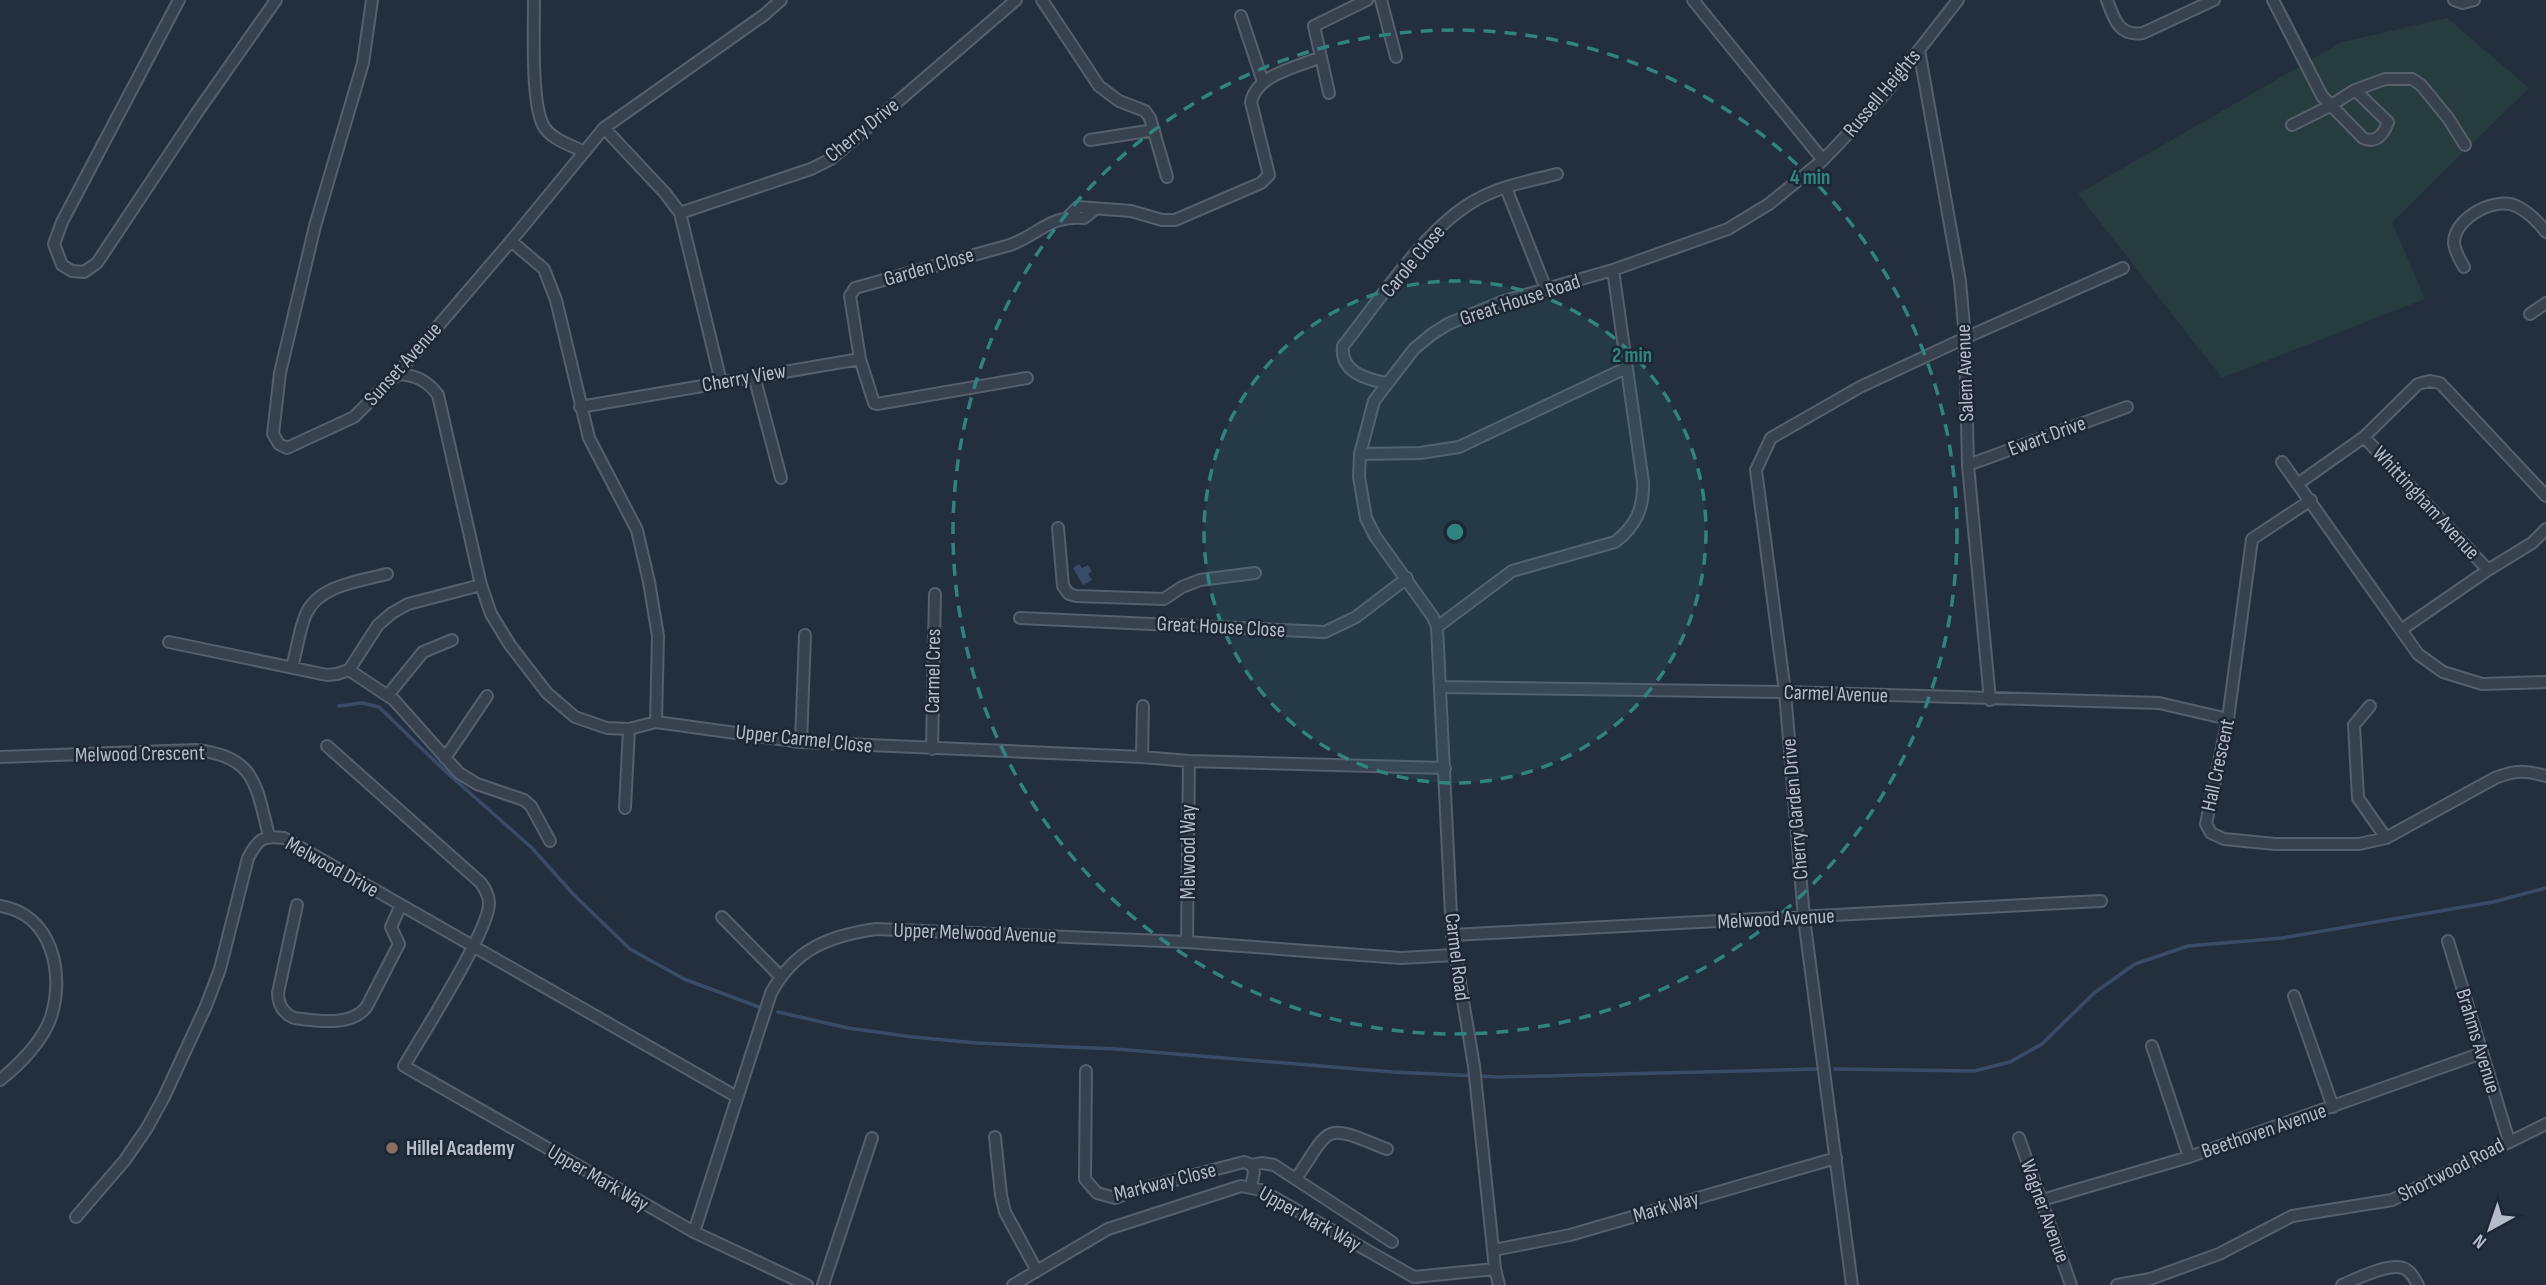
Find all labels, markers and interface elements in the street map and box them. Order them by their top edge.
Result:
street label: Russell Heights [1838,44,1926,142]
street label: Cherry Drive [820,93,904,167]
text: 4 min [1790,165,1830,190]
street label: Carole Close [1376,220,1450,302]
street label: Garden Close [881,242,977,292]
street label: Great House Road [1457,269,1583,331]
street label: Sunset Avenue [359,317,447,411]
street label: Salem Avenue [1951,324,1979,422]
text: 2 min [1612,343,1652,368]
street label: Cherry View [700,358,788,398]
street label: Ewart Drive [2005,410,2089,462]
street label: Whittingham Avenue [2367,441,2485,565]
centre of rings [1443,520,1467,544]
street label: Great House Close [1156,611,1286,643]
street label: Carmel Cres [920,628,946,714]
street label: Carmel Avenue [1783,680,1889,708]
street label: Hall Crescent [2196,716,2240,814]
street label: Upper Carmel Close [734,719,874,759]
street label: Cherry Garden Drive [1776,737,1814,881]
street label: Melwood Crescent [75,740,205,768]
street label: Melwood Way [1176,804,1201,900]
street label: Melwood Drive [281,831,383,903]
street label: Melwood Avenue [1717,903,1835,935]
street label: Carmel Road [1439,912,1475,1002]
street label: Upper Melwood Avenue [893,918,1057,948]
street label: Brahms Avenue [2450,986,2506,1096]
street label: Beethoven Avenue [2198,1098,2330,1164]
street label: Shortwood Road [2394,1133,2508,1207]
place label: Hillel Academy [406,1136,515,1161]
street label: Upper Mark Way [543,1139,653,1217]
marker: Hillel Academy [384,1140,400,1156]
street label: Wagner Avenue [2015,1156,2075,1266]
street label: Markway Close [1111,1157,1219,1207]
street label: Upper Mark Way [1255,1181,1365,1257]
street label: Mark Way [1630,1186,1702,1228]
north arrow [2455,1194,2525,1264]
text: N [2469,1229,2491,1253]

